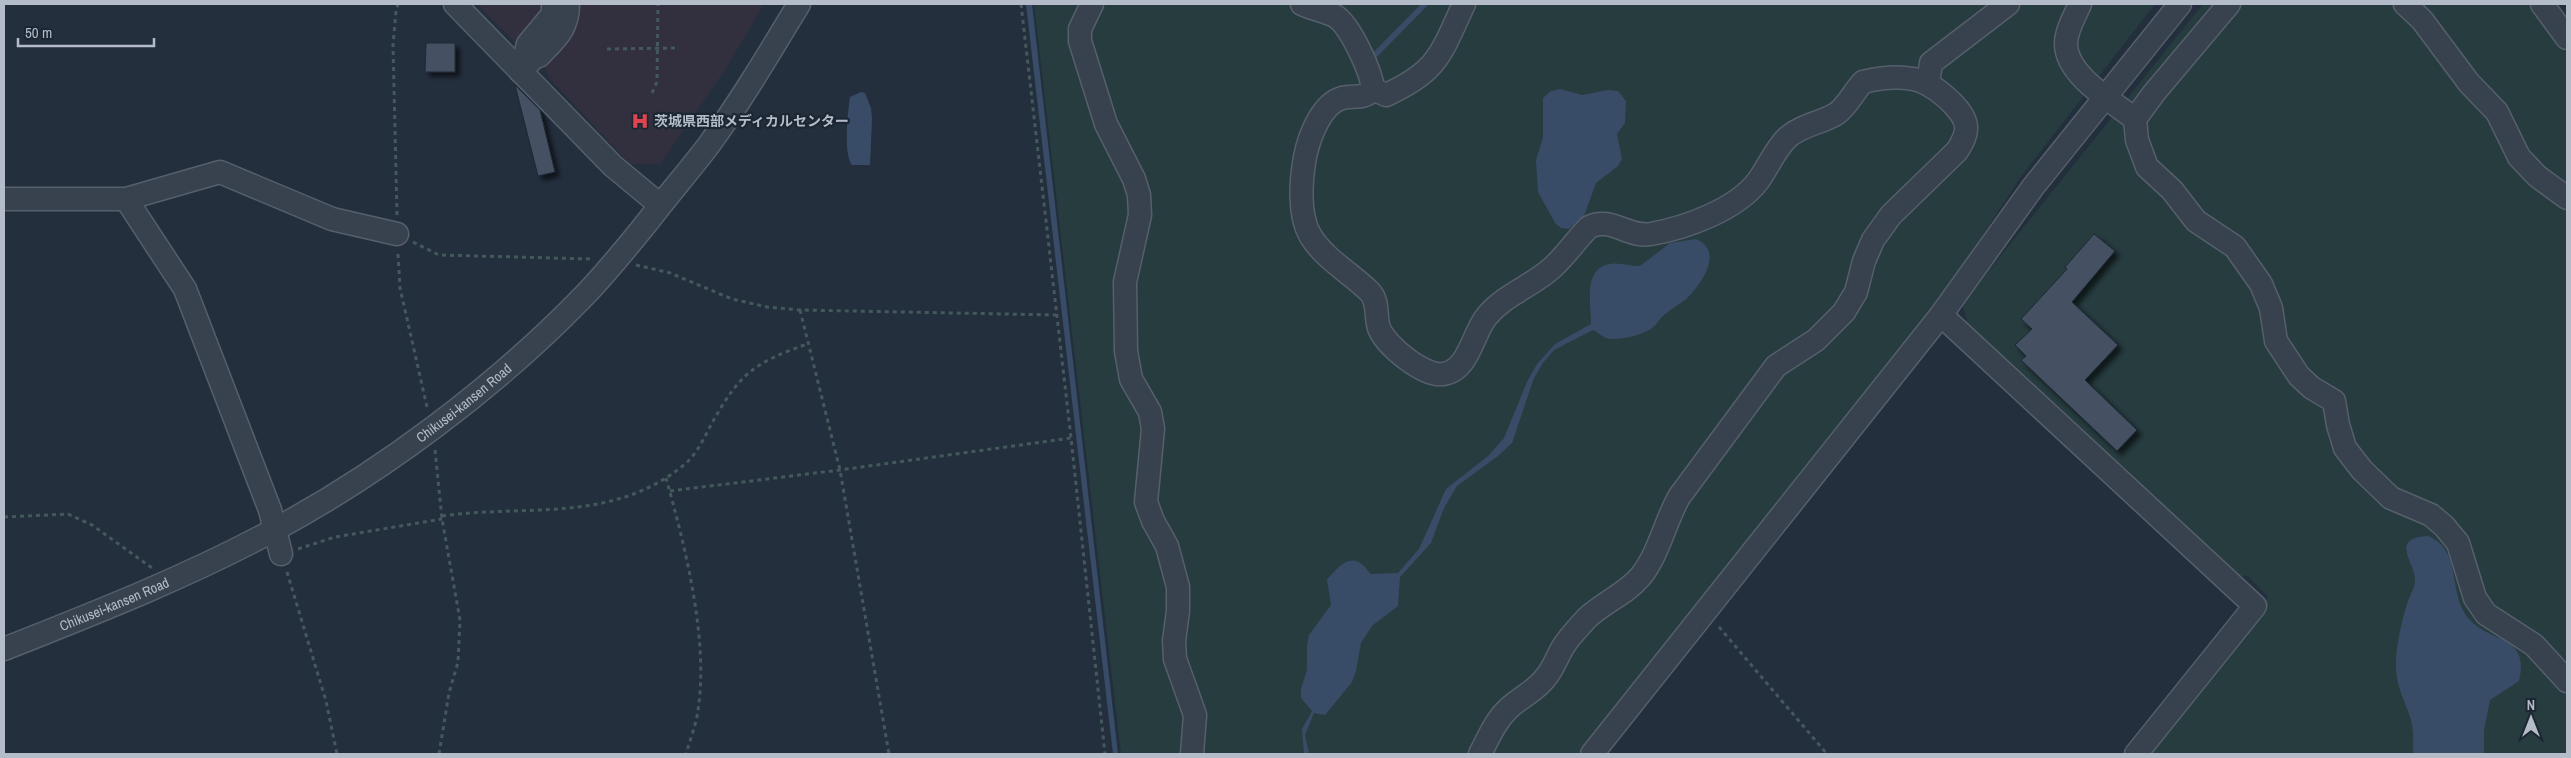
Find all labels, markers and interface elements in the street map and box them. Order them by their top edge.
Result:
scale bar [18,15,154,47]
text: 50 m [25,22,52,43]
hospital icon: 茨城県西部メディカルセンター [630,111,650,131]
place label: 茨城県西部メディカルセンター [654,112,849,130]
street label: Chikusei-kansen Road [413,360,515,446]
street label: Chikusei-kansen Road [57,573,172,635]
north arrow [2506,693,2556,743]
text: N [2527,696,2535,714]

